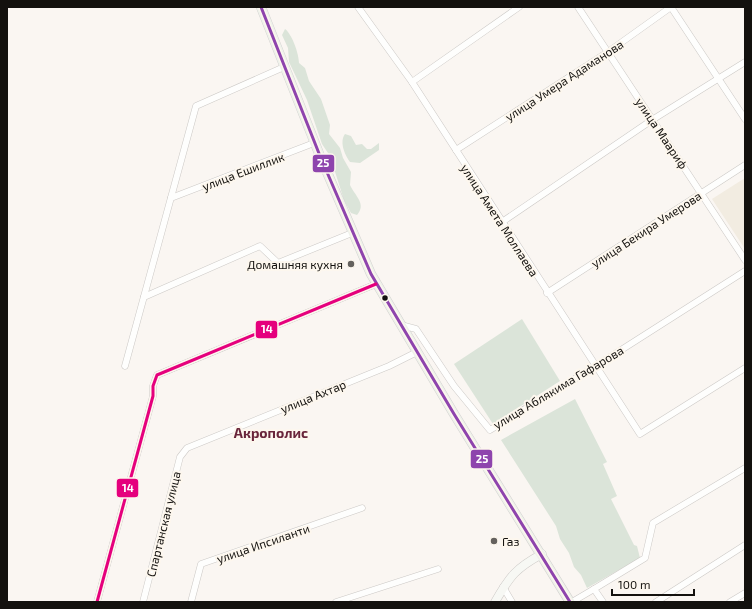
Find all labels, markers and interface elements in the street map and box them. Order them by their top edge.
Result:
street label: улица Умера Адаманова [502,37,626,124]
street label: улица Маариф [632,95,691,172]
street label: улица Ешиллик [200,149,287,194]
line badge: 25 [312,154,335,173]
text: 25 [317,156,329,169]
street label: улица Амета Моллаева [458,161,542,279]
street label: улица Бекира Умерова [588,188,704,271]
place label: Домашняя кухня [247,257,343,272]
marker: Домашняя кухня [346,259,356,269]
unlabelled marker [380,293,390,303]
line badge: 14 [255,320,278,339]
text: 14 [261,322,273,335]
street label: улица Аблякима Гафарова [490,343,626,432]
street label: улица Ахтар [278,376,348,416]
district label: Акрополис [234,424,308,441]
line badge: 25 [470,449,493,469]
text: 25 [476,452,488,465]
street label: Спартанская улица [143,470,184,579]
line badge: 14 [116,478,139,498]
text: 14 [122,481,134,494]
street label: улица Ипсиланти [215,520,312,566]
place label: Газ [502,534,519,548]
marker: Газ [489,536,499,546]
scale bar [612,571,694,597]
text: 100 m [618,577,650,591]

